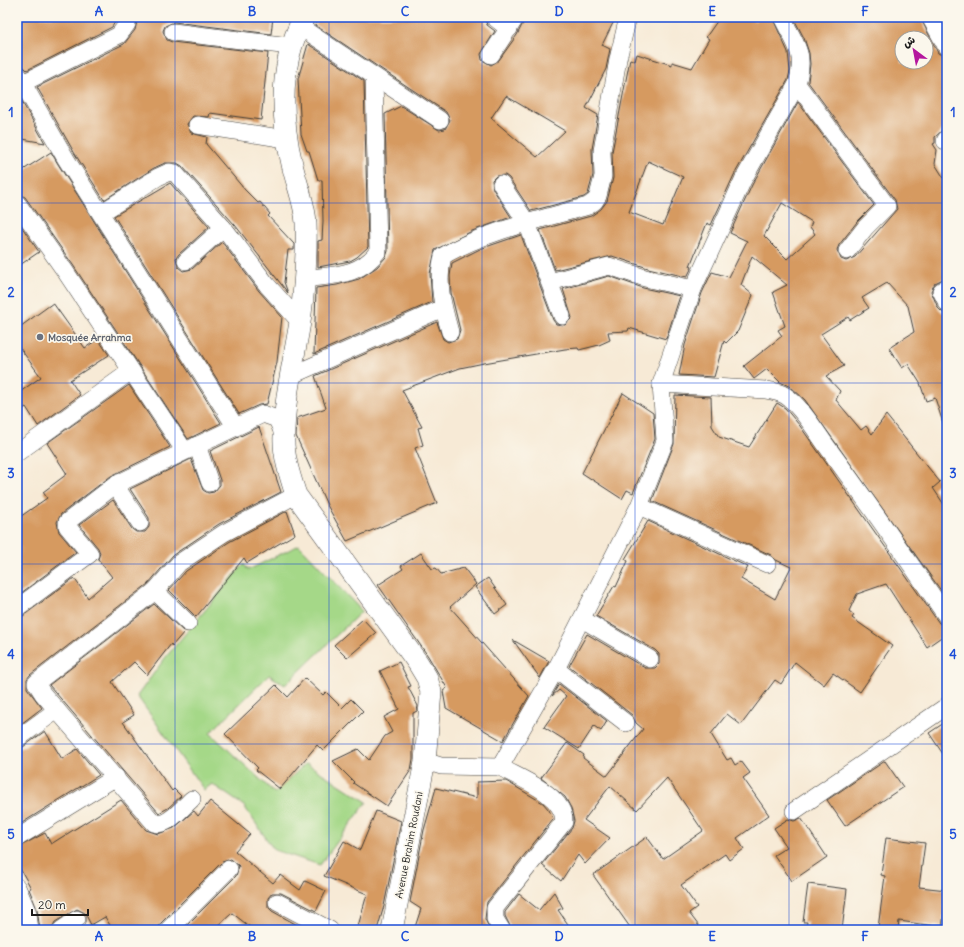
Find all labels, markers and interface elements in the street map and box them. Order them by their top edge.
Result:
text: A [95,3,104,20]
text: B [248,3,257,20]
text: C [401,3,410,20]
text: D [554,3,564,20]
text: E [708,3,716,20]
text: F [861,3,869,20]
north arrow [894,30,934,70]
text: ش [900,32,918,51]
text: 1 [8,104,14,121]
text: 1 [950,104,956,121]
text: 2 [7,284,15,301]
text: 2 [949,284,957,301]
place label: Mosquée Arrahma [48,331,131,344]
marker: Mosquée Arrahma [35,332,45,342]
text: 3 [7,465,15,482]
text: 3 [949,465,957,482]
text: 4 [7,646,15,663]
text: 4 [949,646,957,663]
street label: Avenue Brahim Roudani [392,790,426,900]
text: 5 [7,826,15,843]
text: 5 [949,826,957,843]
scale bar [32,891,88,917]
text: 20 m [38,897,66,912]
text: A [95,928,104,945]
text: B [248,928,257,945]
text: C [401,928,410,945]
text: D [554,928,564,945]
text: E [708,928,716,945]
text: F [861,928,869,945]

